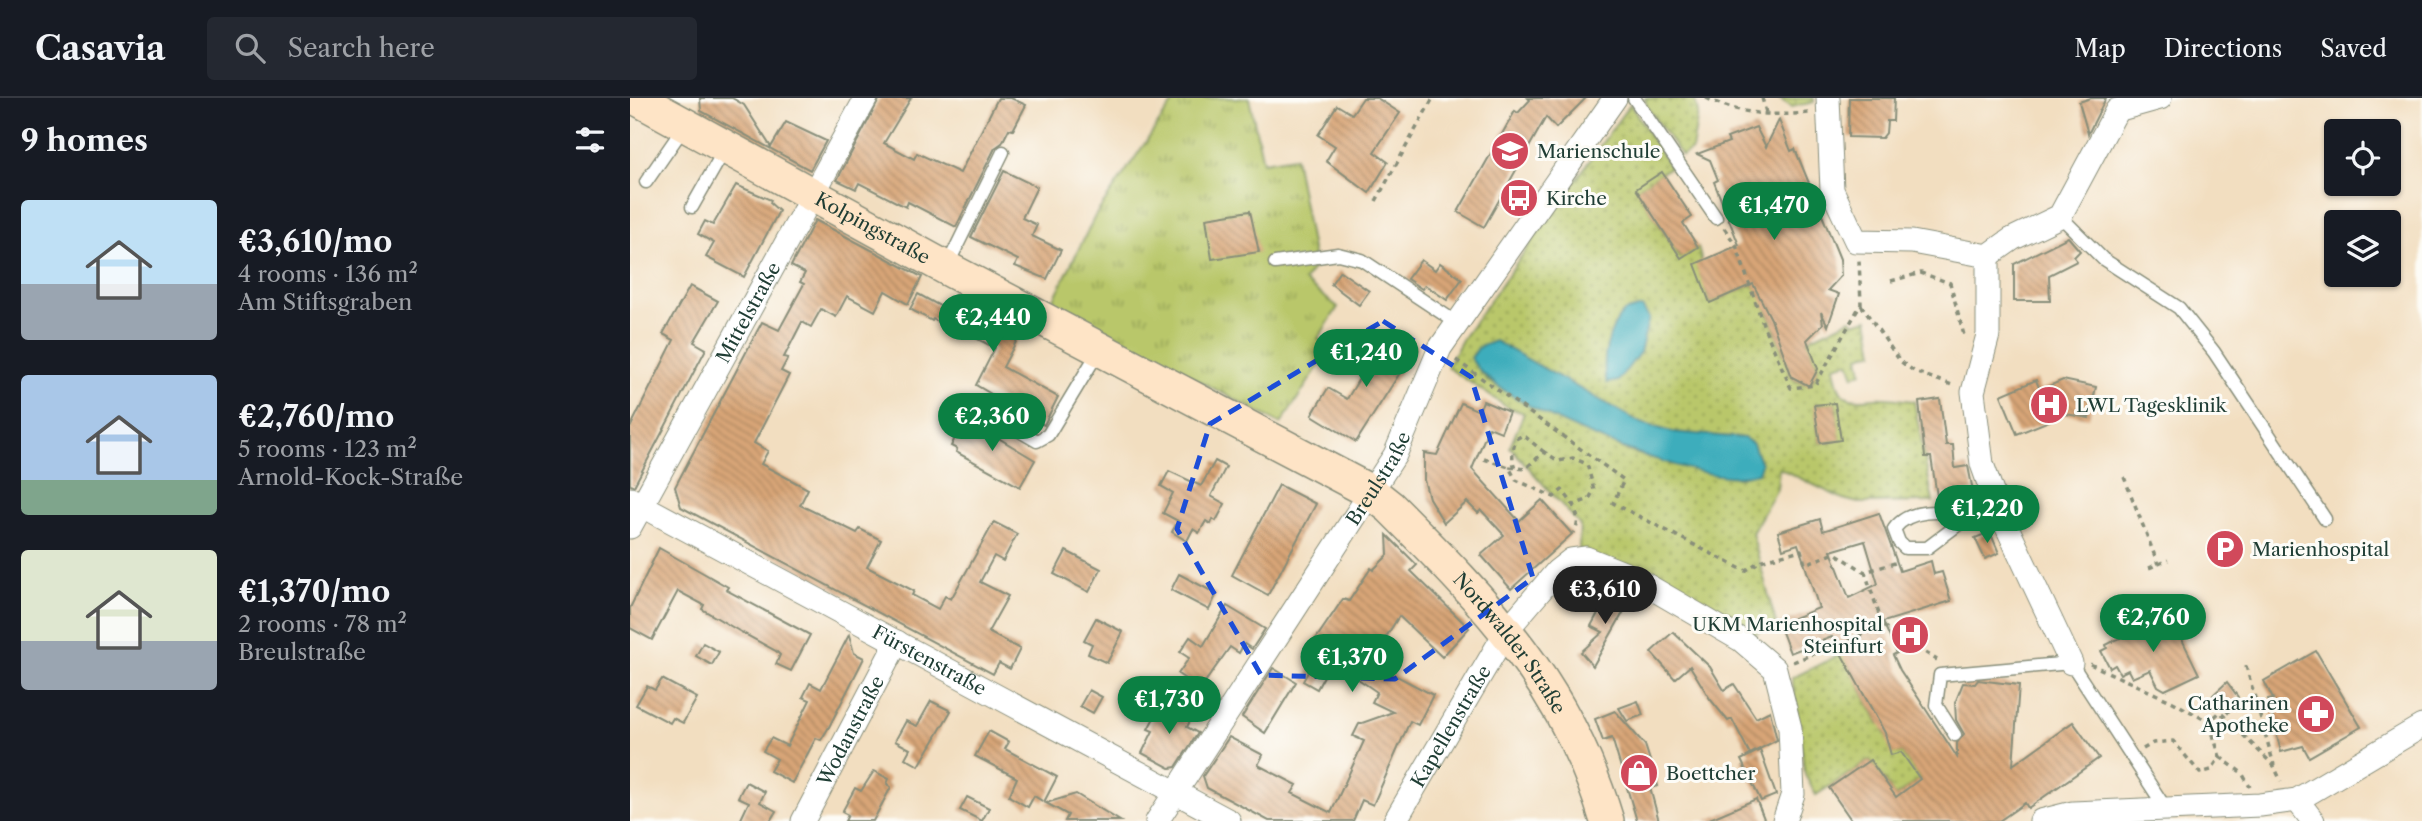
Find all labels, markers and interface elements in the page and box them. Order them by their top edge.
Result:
search box [207,17,697,80]
text: Casavia [35,28,165,69]
icon: search [231,29,269,67]
text: Search here [287,32,435,64]
text: Map [2074,34,2126,63]
text: Directions [2164,34,2282,63]
text: Saved [2320,34,2387,63]
map controls [2324,119,2401,287]
button: locate [2324,119,2401,196]
icon: filters [571,121,609,159]
text: 9 homes [21,122,148,159]
school or university icon: Marienschule [1489,130,1531,172]
place label: Marienschule [1537,140,1661,163]
bus stop icon: Kirche [1498,177,1540,219]
pin: €1,470 [1717,183,1831,242]
street label: Kolpingstraße [811,187,934,269]
place label: Kirche [1546,187,1607,210]
text: €1,470 [1738,191,1810,219]
button: layers [2324,210,2401,287]
text: €3,610/mo [238,223,392,260]
icon: home [77,228,161,312]
street label: Mittelstraße [711,258,785,367]
text: 4 rooms · 136 m² [238,260,418,288]
text: Am Stiftsgraben [238,288,412,316]
pin: €2,440 [936,294,1050,354]
text: €2,440 [955,303,1031,331]
pin: €1,240 [1309,330,1423,389]
text: €1,240 [1329,338,1403,366]
hospital icon: LWL Tagesklinik [2028,384,2070,426]
pin: €2,360 [935,394,1049,453]
place label: LWL Tagesklinik [2076,394,2228,417]
text: €2,760/mo [238,398,394,435]
text: €2,360 [954,402,1030,430]
icon: home [77,403,161,487]
street label: Breulstraße [1341,428,1415,530]
text: 5 rooms · 123 m² [238,435,417,463]
text: Arnold-Kock-Straße [238,463,463,491]
pin: €1,220 [1930,486,2044,545]
text: €1,220 [1950,494,2024,522]
parking icon: Marienhospital [2204,528,2246,570]
place label: Marienhospital [2252,538,2389,561]
pin: €3,610 [1548,566,1662,626]
street label: Nordwalder Straße [1449,568,1571,718]
text: €1,370/mo [238,573,390,610]
text: €3,610 [1569,575,1641,603]
icon: home [77,578,161,662]
pin: €2,760 [2096,594,2210,654]
text: €2,760 [2116,603,2190,631]
text: 2 rooms · 78 m² [238,610,407,638]
place label: UKM Marienhospital Steinfurt [1692,613,1883,658]
hospital icon: UKM Marienhospital Steinfurt [1889,614,1931,656]
street label: Fürstenstraße [869,620,990,700]
pin: €1,370 [1295,634,1409,694]
text: Breulstraße [238,638,366,666]
text: €1,370 [1317,643,1387,671]
street label: Kapellenstraße [1406,661,1495,791]
street label: Wodanstraße [812,672,889,791]
pin: €1,730 [1112,676,1226,736]
text: €1,730 [1134,685,1204,713]
place label: Catharinen Apotheke [2187,692,2289,737]
pharmacy icon: Catharinen Apotheke [2295,693,2337,735]
shop icon: Boettcher [1618,752,1660,794]
place label: Boettcher [1666,762,1756,785]

